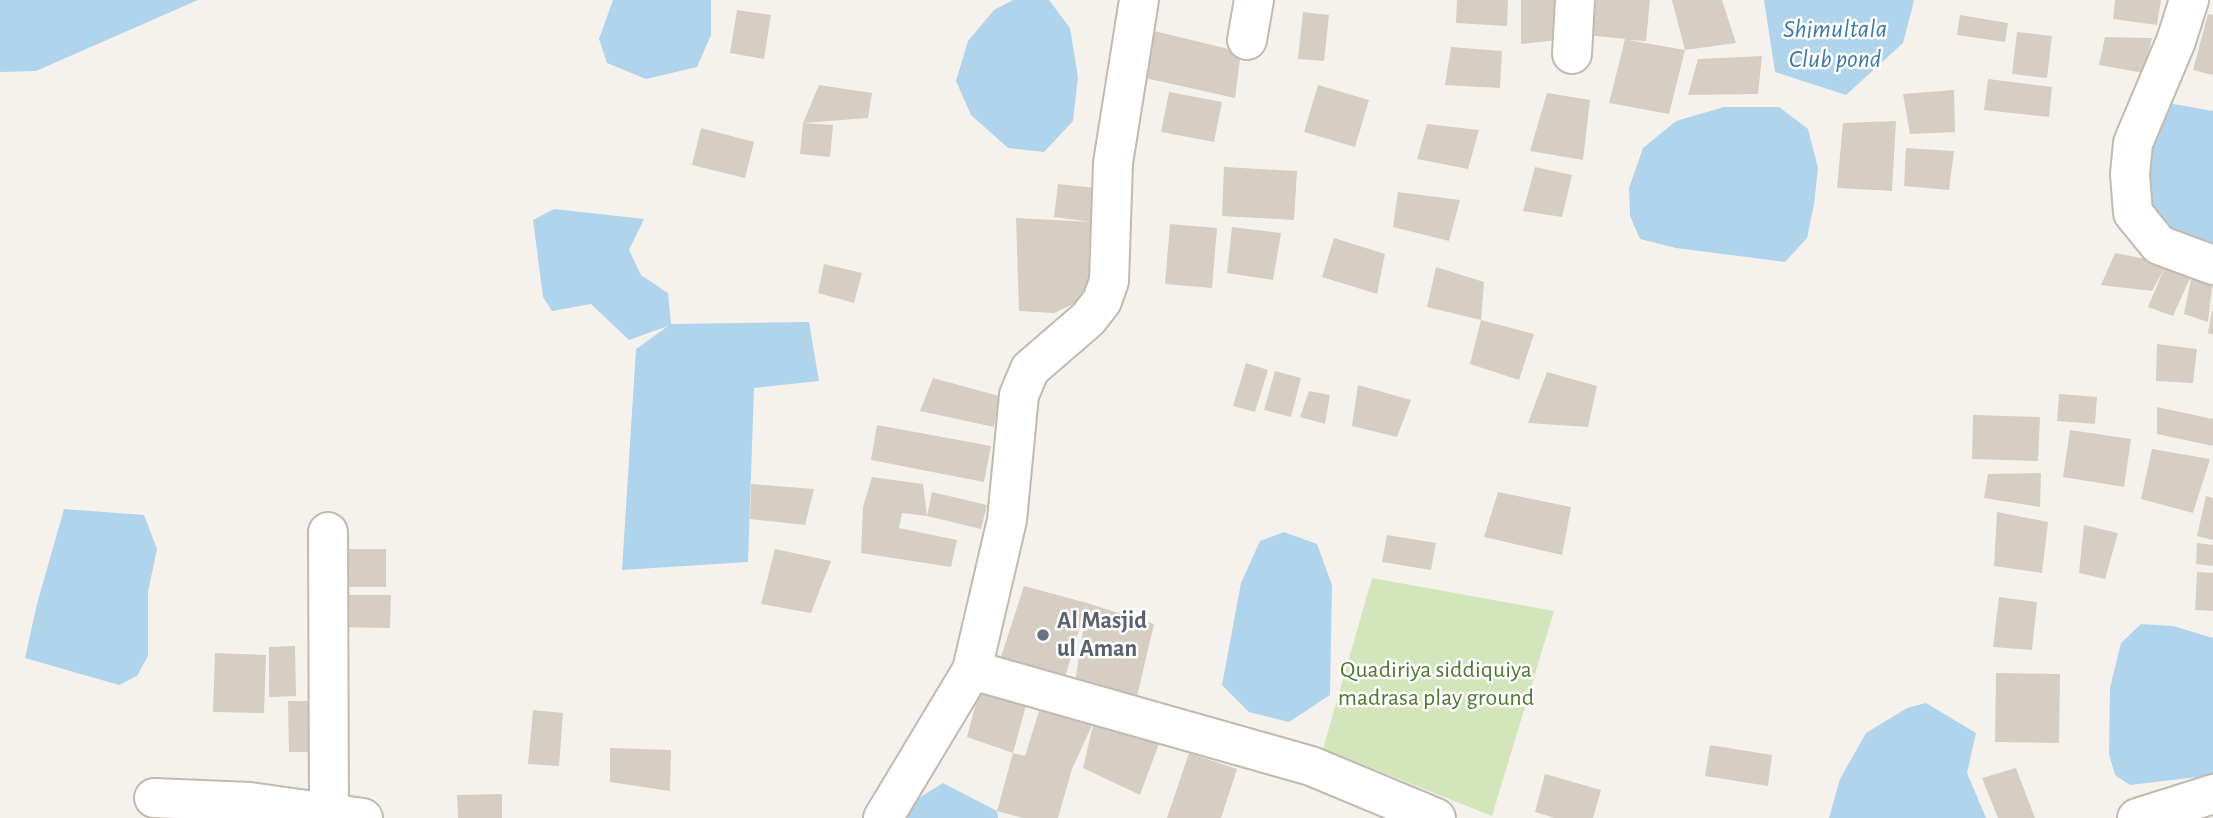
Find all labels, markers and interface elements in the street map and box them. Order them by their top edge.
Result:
water label: Shimultala Club pond [1783,13,1887,74]
place label: Al Masjid ul Aman [1057,607,1147,663]
marker: Al Masjid ul Aman [1035,627,1051,643]
park label: Quadiriya siddiquiya madrasa play ground [1338,656,1534,712]

